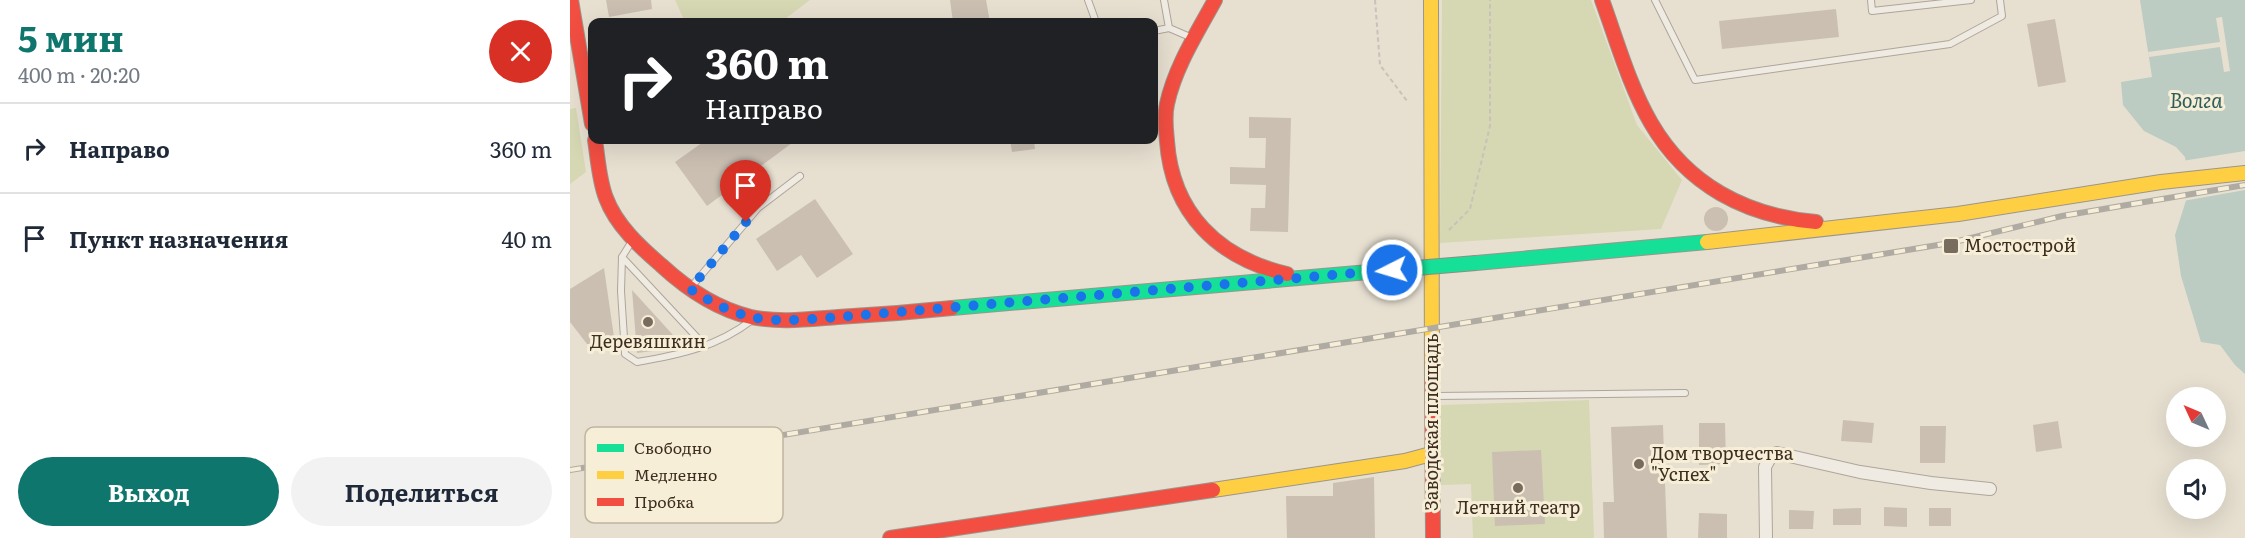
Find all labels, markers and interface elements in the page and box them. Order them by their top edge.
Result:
text: 5 мин [18,10,124,63]
button: close [489,20,552,83]
text: 360 m [705,30,829,92]
icon: right [606,42,684,120]
text: 400 m · 20:20 [18,59,140,89]
water label: Волга [2169,84,2223,114]
text: Направо [705,87,823,127]
icon: right [18,132,51,165]
text: Направо [69,132,170,165]
text: 360 m [490,132,552,165]
pin [720,160,771,222]
icon: arrive [729,169,762,202]
icon: arrive [18,222,51,255]
text: Пункт назначения [69,222,288,255]
text: 40 m [501,222,552,255]
place label: Мостострой [1964,231,2076,258]
marker: Мостострой [1942,237,1960,255]
position arrow [1360,238,1424,302]
marker: Деревяшкин [641,315,655,329]
place label: Деревяшкин [590,327,706,354]
street label: Заводская площадь [1417,333,1444,511]
north arrow [2166,387,2226,447]
map controls [2166,387,2226,519]
legend [585,427,783,523]
text: Свободно [634,435,712,459]
place label: Дом творчества "Успех" [1651,439,1794,487]
button: Выход [18,457,279,526]
button: Поделиться [291,457,552,526]
marker: Дом творчества "Успех" [1632,457,1646,471]
button: sound [2166,459,2226,519]
text: Медленно [634,462,717,486]
marker: Летний театр [1511,481,1525,495]
text: Пробка [634,489,695,513]
place label: Летний театр [1456,493,1580,520]

